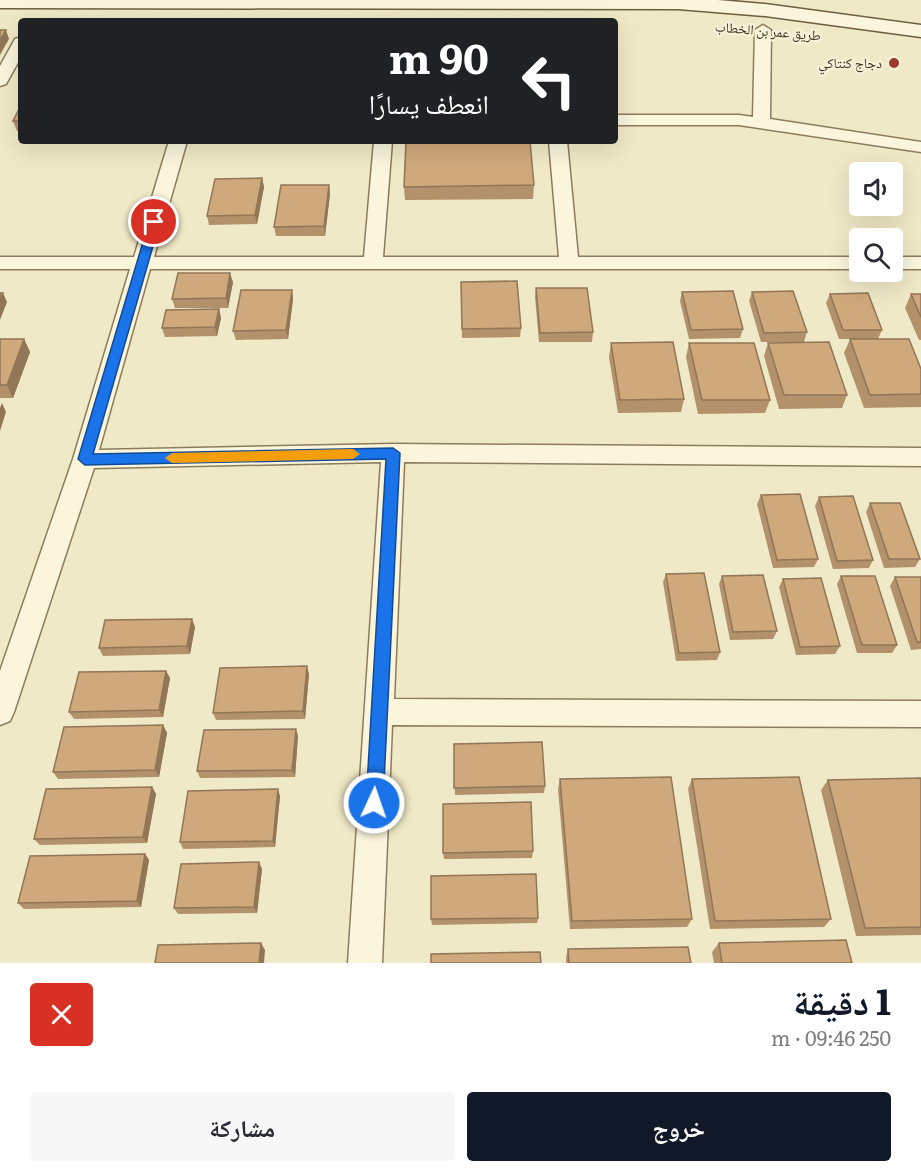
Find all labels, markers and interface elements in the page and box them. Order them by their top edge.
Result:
street label: طريق عمر بن الخطاب [714,15,822,46]
text: 90 m [389,25,489,87]
icon: left [510,42,588,120]
place label: دجاج كنتاكي [818,52,882,75]
marker: دجاج كنتاكي [887,56,901,70]
text: انعطف يسارًا [369,82,489,122]
map controls [849,162,903,282]
button: sound [849,162,903,216]
pin [128,196,179,247]
icon: arrive [137,205,170,238]
button: search [849,228,903,282]
position arrow [342,771,406,835]
text: 1 دقيقة [793,973,891,1026]
button: close [30,983,93,1046]
text: 250 m · 09:46 [771,1022,891,1052]
button: مشاركة [30,1092,455,1161]
button: خروج [467,1092,891,1161]

